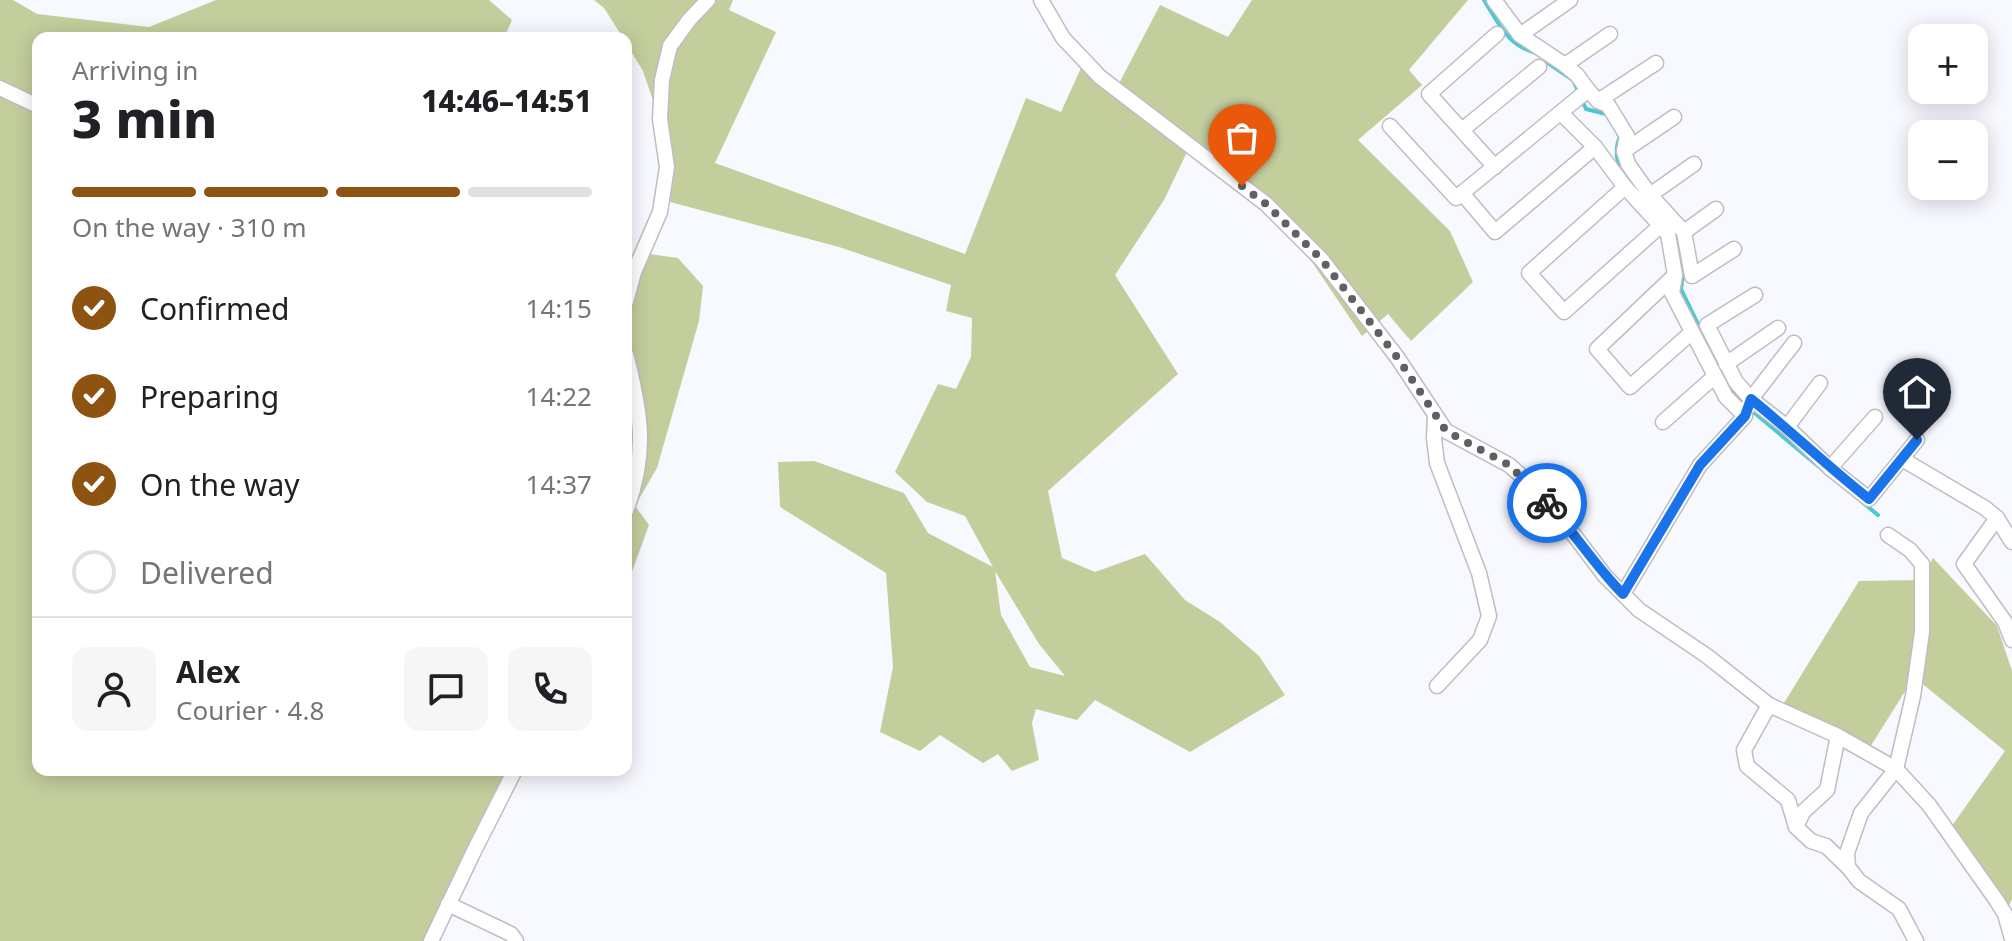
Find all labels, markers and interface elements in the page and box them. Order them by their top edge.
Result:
map controls [1908,24,1988,200]
button: + [1908,24,1988,104]
text: Arriving in [72,52,198,88]
text: 14:46–14:51 [421,80,592,121]
text: 3 min [72,82,217,153]
pin [1208,104,1276,186]
icon: bag [1220,116,1264,160]
button: − [1908,120,1988,200]
text: On the way · 310 m [72,209,306,245]
icon: check [72,286,116,330]
text: Confirmed [140,288,290,329]
text: 14:15 [526,290,592,326]
pin [1883,358,1951,440]
icon: home [1895,370,1939,414]
icon: check [72,374,116,418]
text: Preparing [140,376,279,417]
text: 14:22 [526,378,592,414]
icon: check [72,462,116,506]
courier [1507,463,1587,543]
text: On the way [140,464,300,505]
text: 14:37 [526,466,592,502]
icon: bike [1525,481,1569,525]
text: Delivered [140,552,274,593]
button: person [72,647,156,731]
button: chat [404,647,488,731]
button: phone [508,647,592,731]
text: Alex [176,651,240,692]
text: Courier · 4.8 [176,692,324,728]

